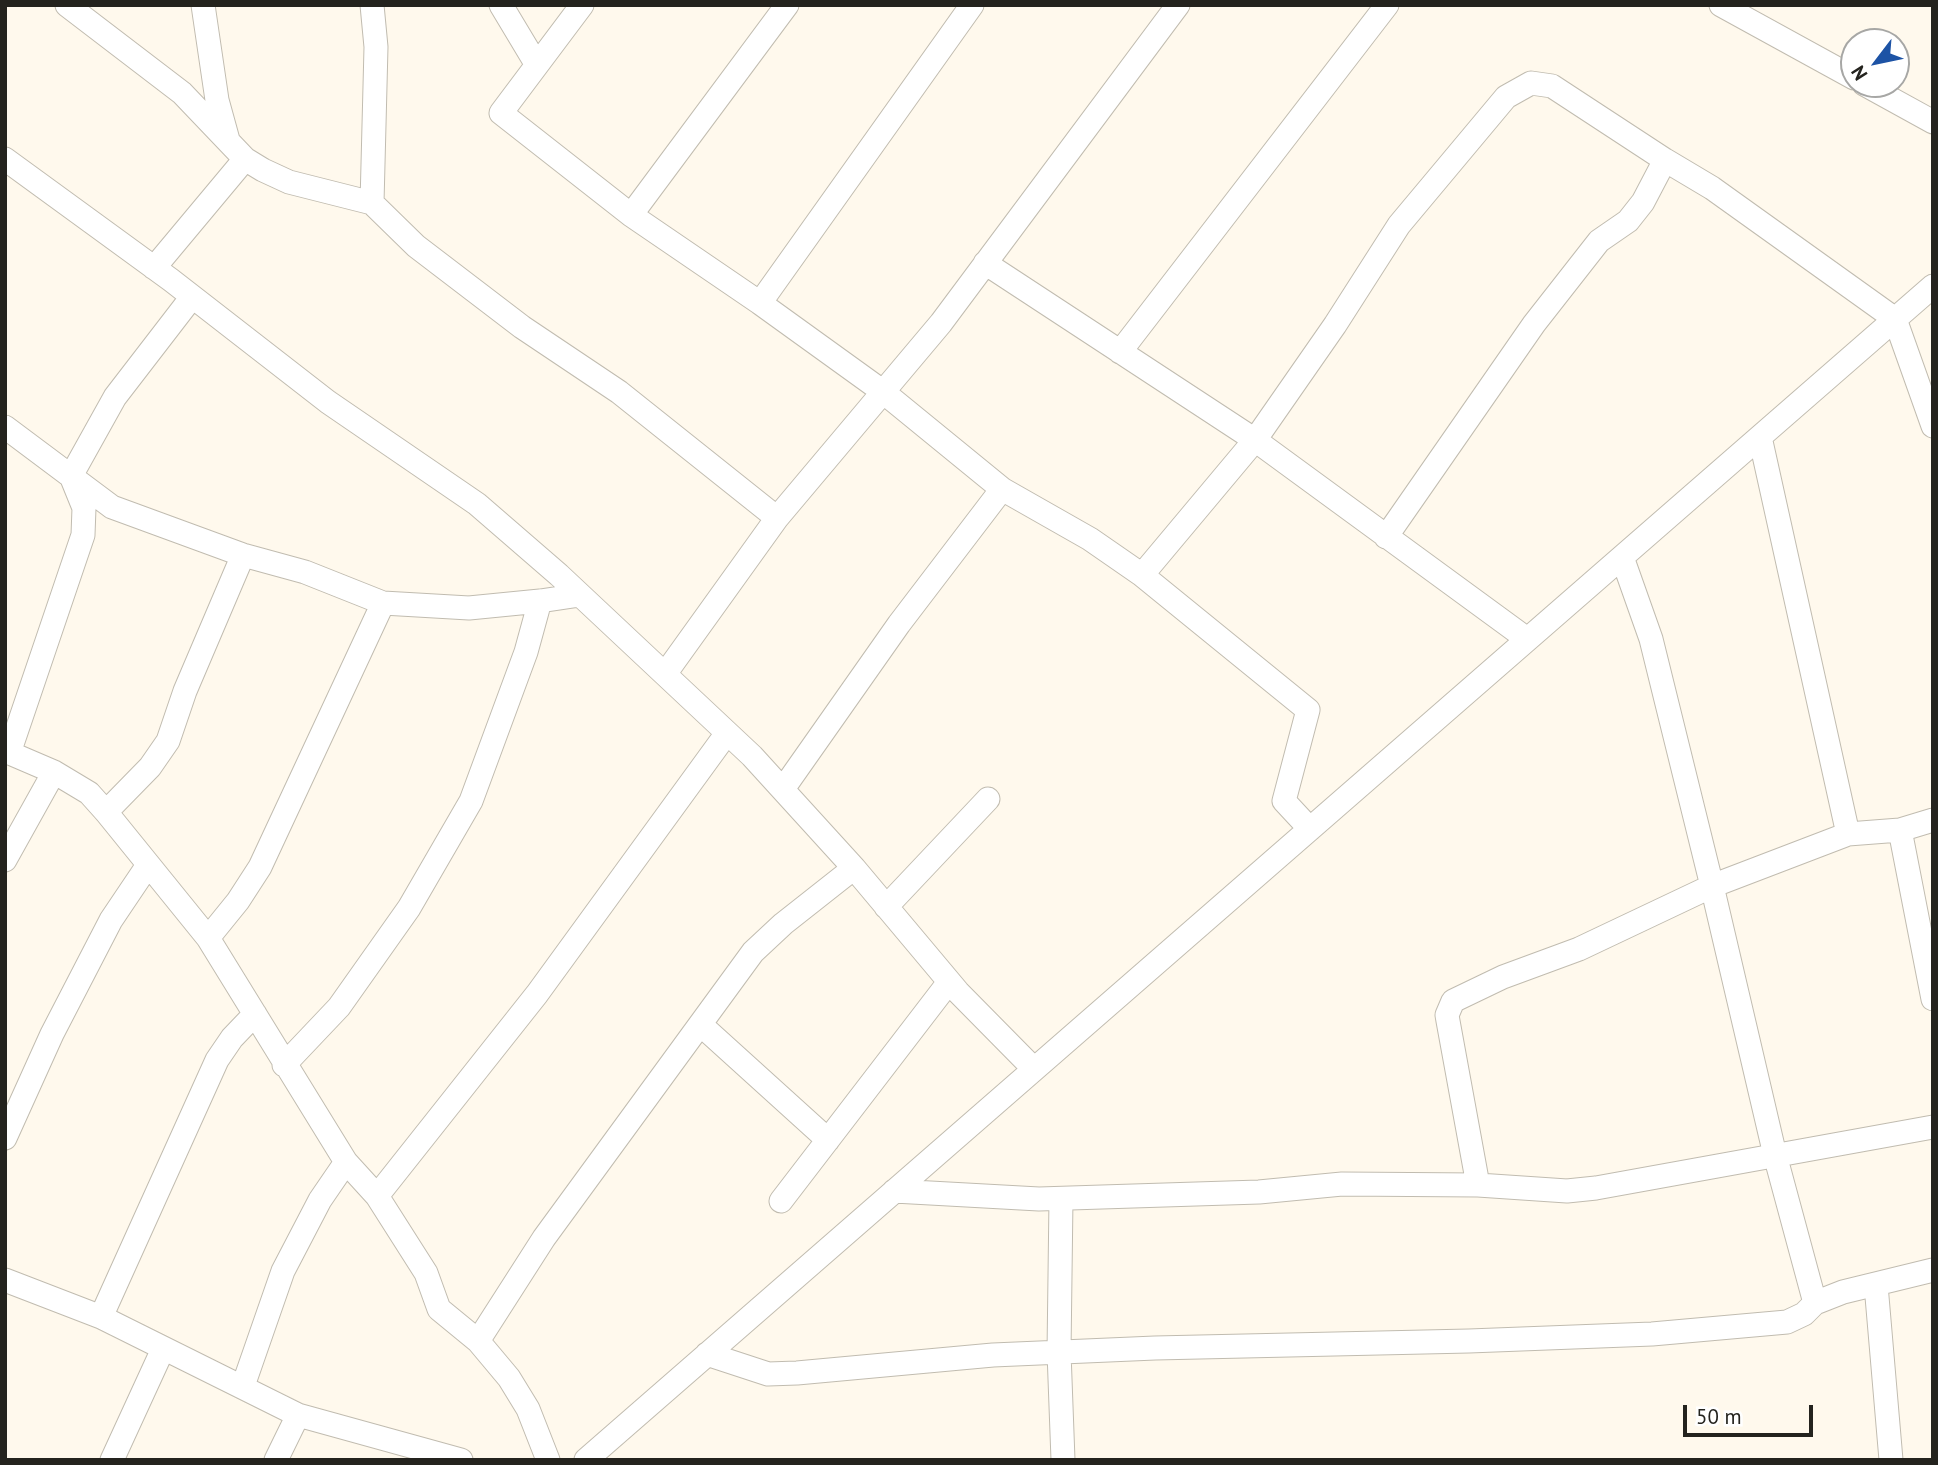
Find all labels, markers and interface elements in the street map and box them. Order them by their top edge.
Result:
north arrow [1840,28,1910,98]
text: N [1845,61,1872,85]
scale bar [1686,1392,1815,1436]
text: 50 m [1696,1403,1742,1430]

